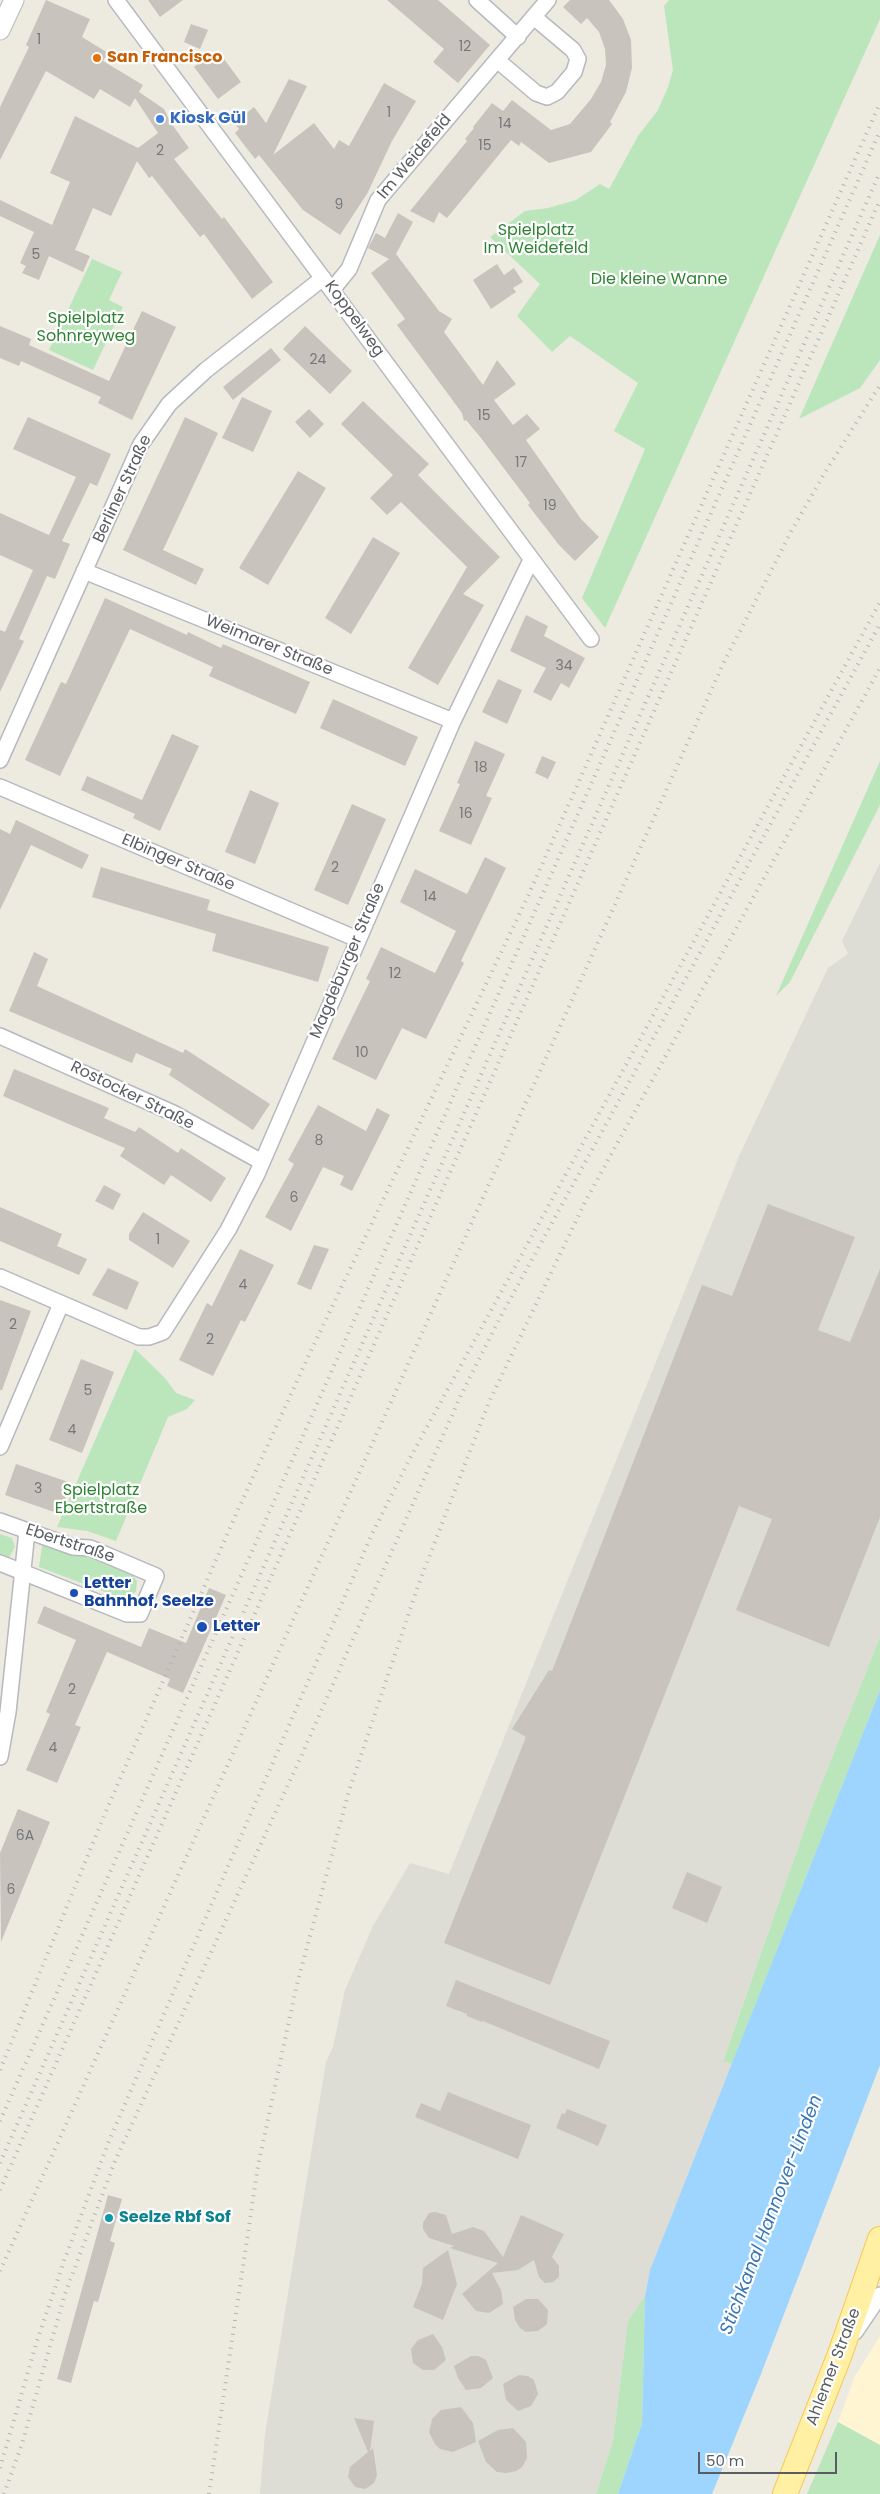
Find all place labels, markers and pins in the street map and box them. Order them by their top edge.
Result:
place label: San Francisco [107,48,222,68]
marker: San Francisco [91,52,103,64]
place label: Kiosk Gül [170,109,246,129]
marker: Kiosk Gül [154,113,166,125]
place label: Letter Bahnhof, Seelze [84,1574,214,1612]
marker: Letter Bahnhof, Seelze [68,1587,80,1599]
place label: Letter [213,1617,260,1637]
marker: Letter [195,1620,209,1634]
place label: Seelze Rbf Sof [119,2208,231,2228]
marker: Seelze Rbf Sof [103,2212,115,2224]

